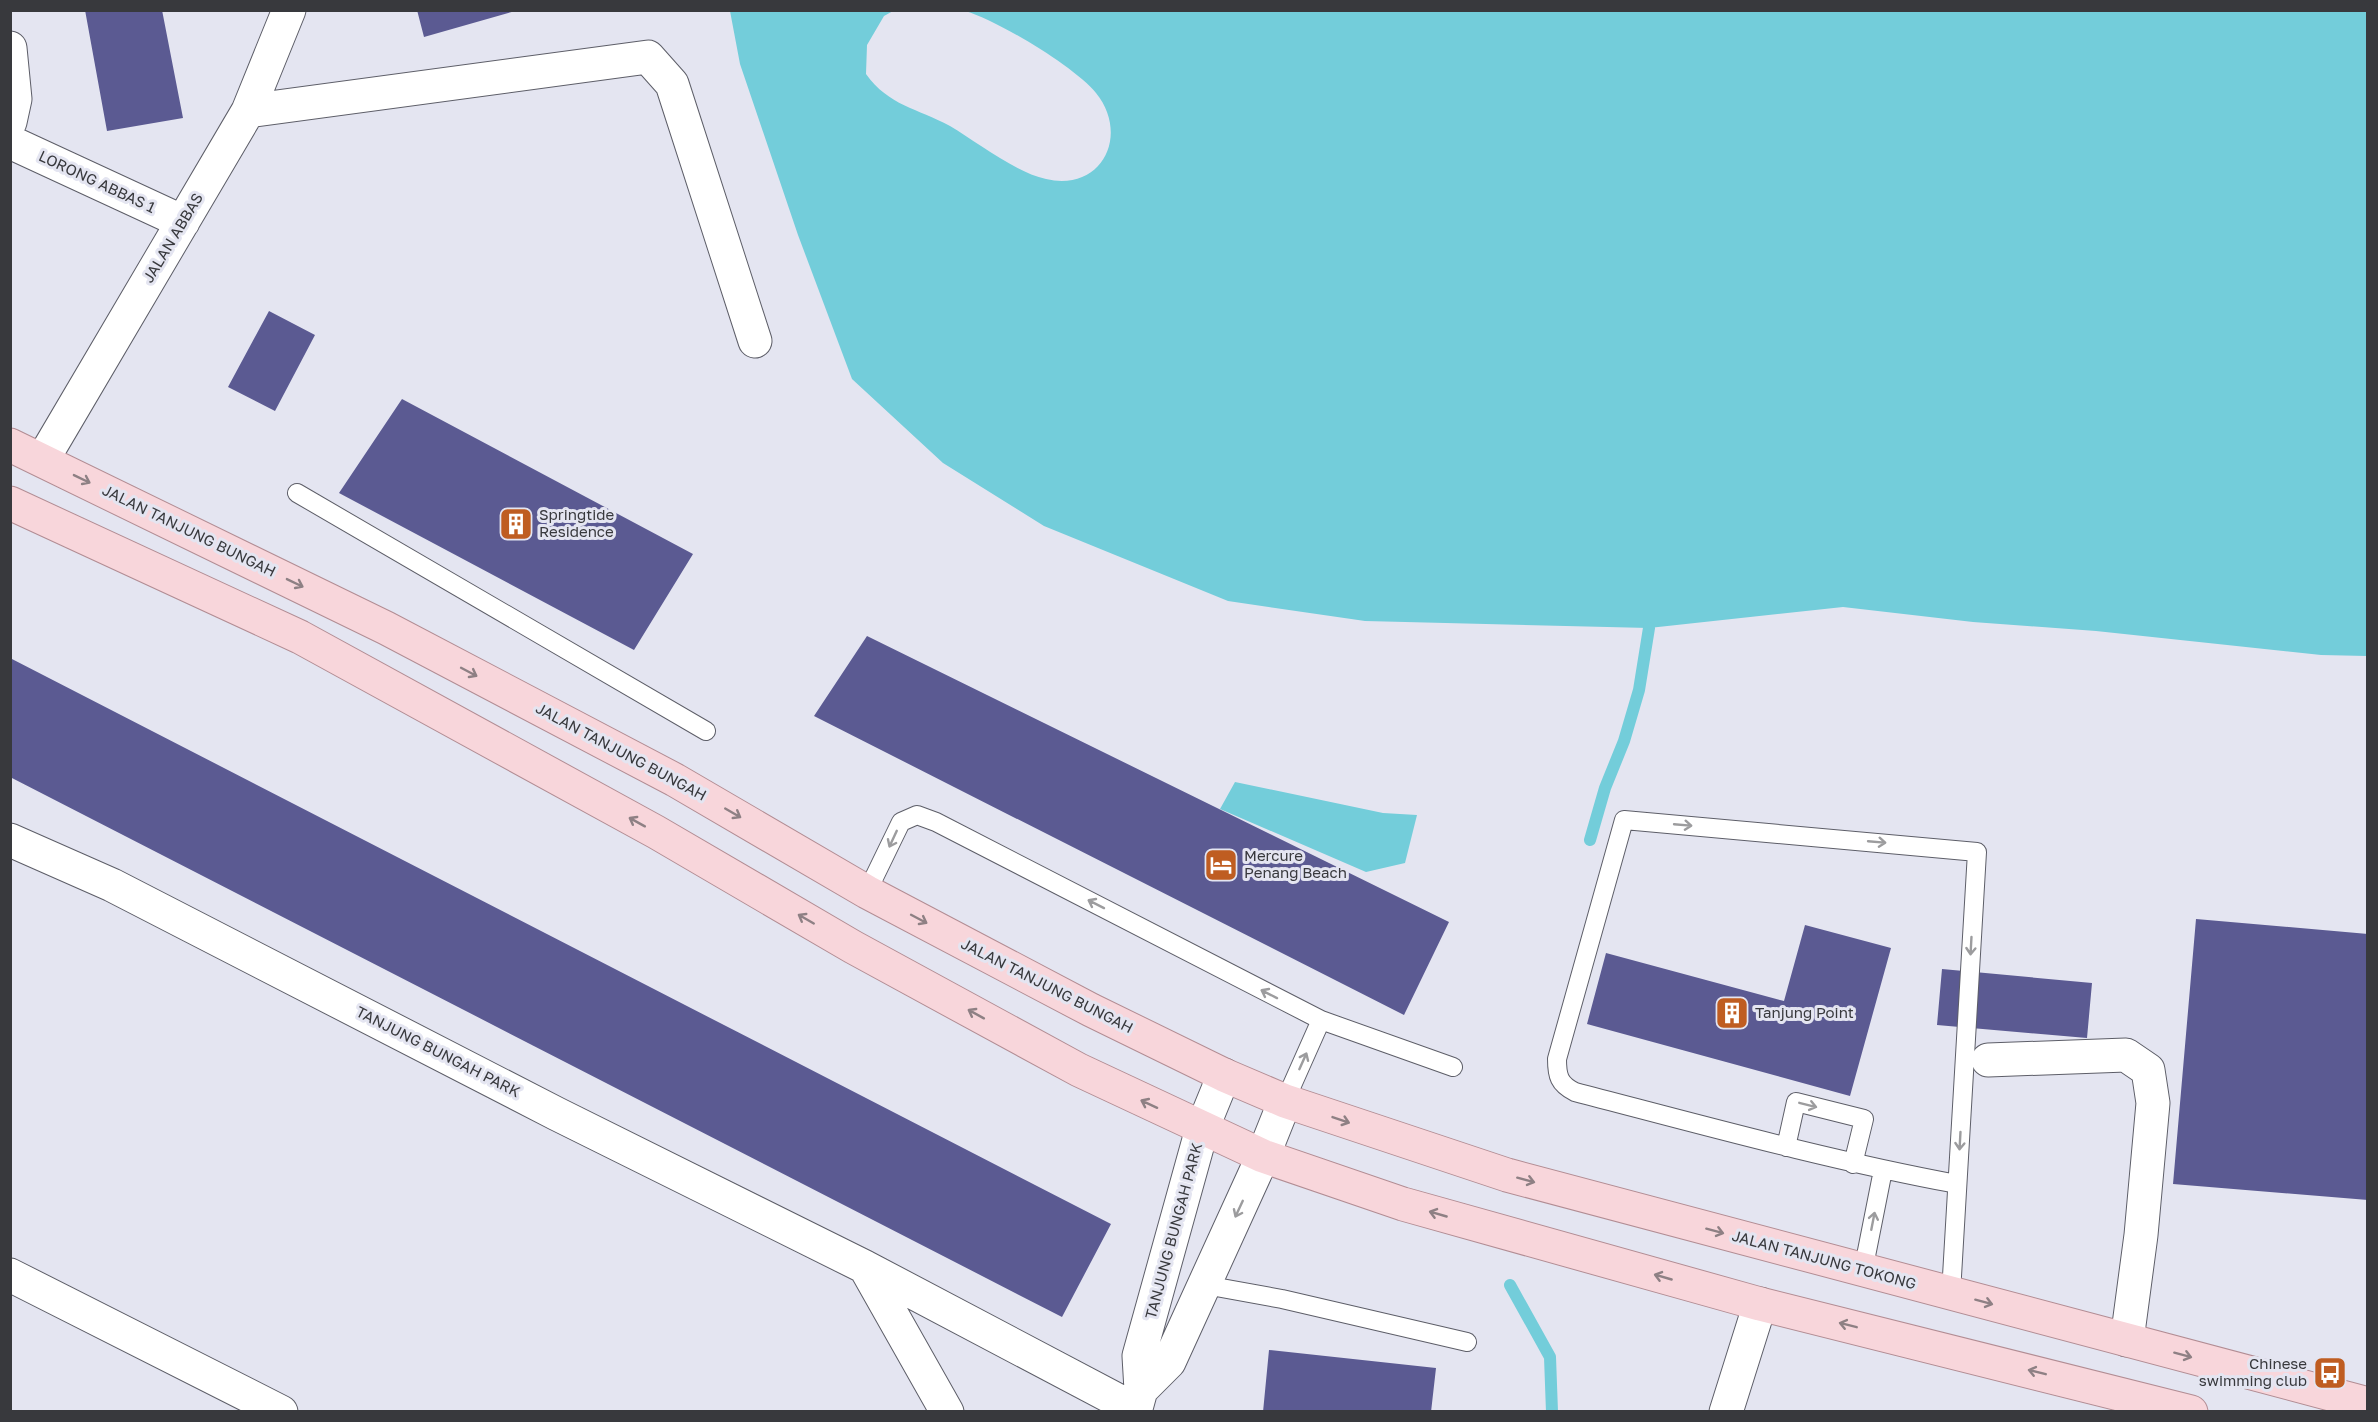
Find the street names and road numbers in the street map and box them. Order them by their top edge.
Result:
street label: LORONG ABBAS 1 [36,146,159,216]
street label: JALAN ABBAS [138,189,206,286]
street label: JALAN TANJUNG BUNGAH [100,480,279,580]
street label: JALAN TANJUNG BUNGAH [533,698,710,804]
street label: JALAN TANJUNG BUNGAH [958,934,1137,1036]
street label: TANJUNG BUNGAH PARK [353,1002,523,1100]
street label: TANJUNG BUNGAH PARK [1141,1141,1205,1321]
street label: JALAN TANJUNG TOKONG [1730,1226,1918,1292]

